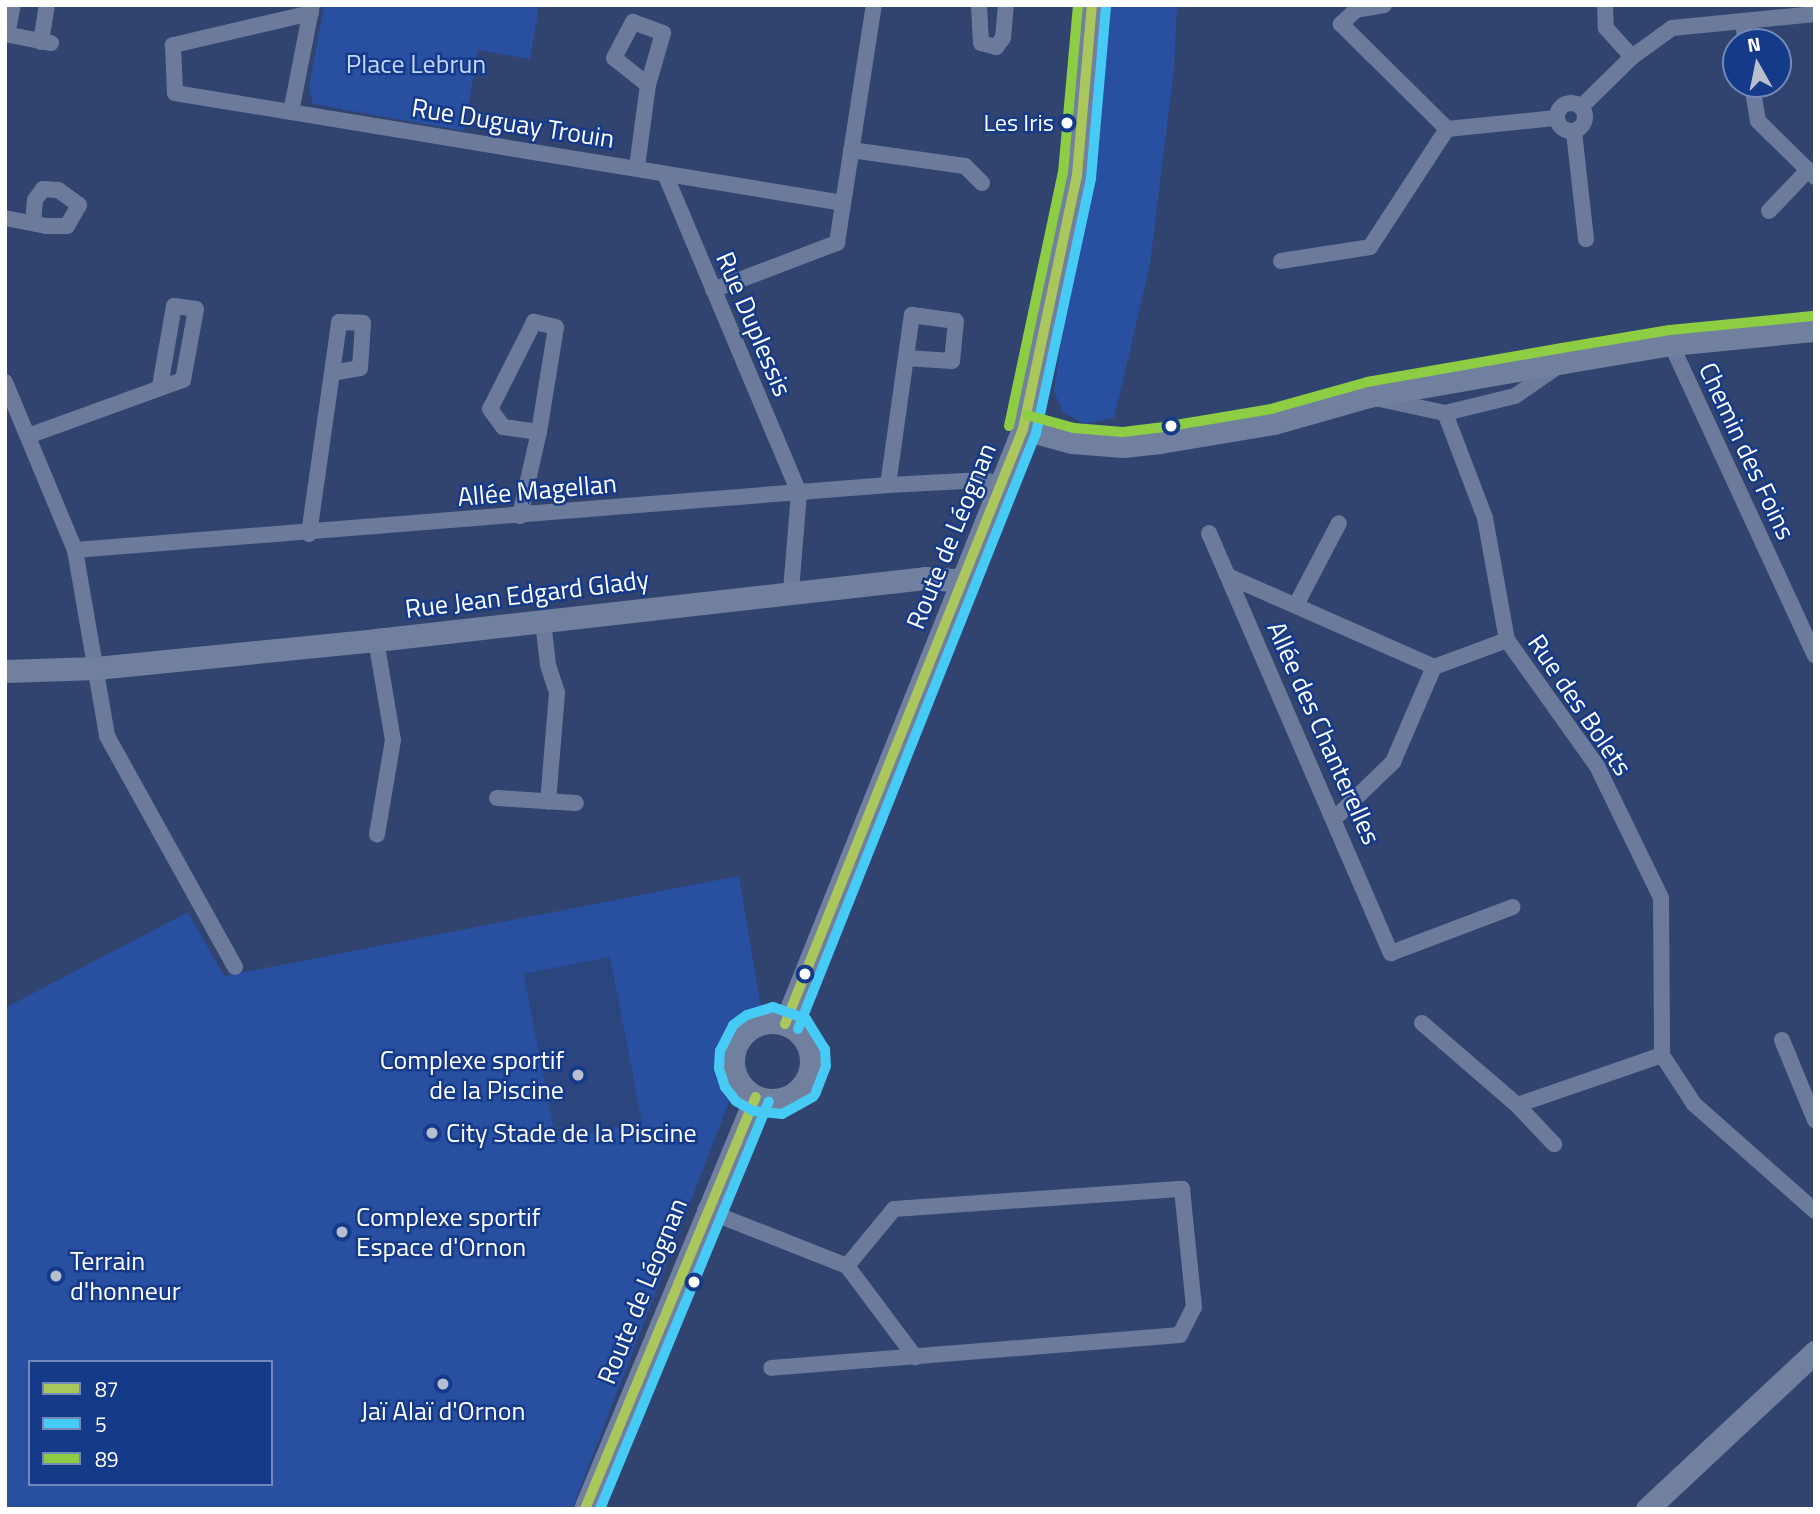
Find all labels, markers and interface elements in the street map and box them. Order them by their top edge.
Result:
north arrow [1722,28,1792,98]
text: N [1745,28,1763,59]
park label: Place Lebrun [346,48,486,80]
street label: Rue Duguay Trouin [409,92,617,154]
place label: Les Iris [983,109,1054,137]
marker: Les Iris [1060,116,1074,130]
street label: Rue Duplessis [710,247,798,401]
street label: Chemin des Foins [1692,358,1802,544]
unlabelled marker [1164,419,1178,433]
street label: Route de Léognan [900,439,1002,633]
street label: Allée Magellan [456,467,618,513]
street label: Rue Jean Edgard Glady [403,564,651,624]
street label: Allée des Chanterelles [1261,617,1387,849]
street label: Rue des Bolets [1521,629,1639,781]
unlabelled marker [798,967,812,981]
place label: Complexe sportif de la Piscine [380,1044,564,1106]
marker: Complexe sportif de la Piscine [570,1067,586,1083]
place label: City Stade de la Piscine [446,1117,697,1149]
marker: City Stade de la Piscine [424,1125,440,1141]
street label: Route de Léognan [591,1194,693,1388]
place label: Complexe sportif Espace d'Ornon [356,1201,540,1262]
marker: Complexe sportif Espace d'Ornon [334,1224,350,1240]
place label: Terrain d'honneur [70,1245,181,1306]
marker: Terrain d'honneur [48,1268,64,1284]
unlabelled marker [687,1275,701,1289]
legend [28,1360,273,1486]
text: 87 [95,1373,119,1405]
marker: Jaï Alaï d'Ornon [435,1376,451,1392]
place label: Jaï Alaï d'Ornon [361,1395,525,1427]
text: 5 [95,1408,107,1440]
text: 89 [95,1443,119,1475]

